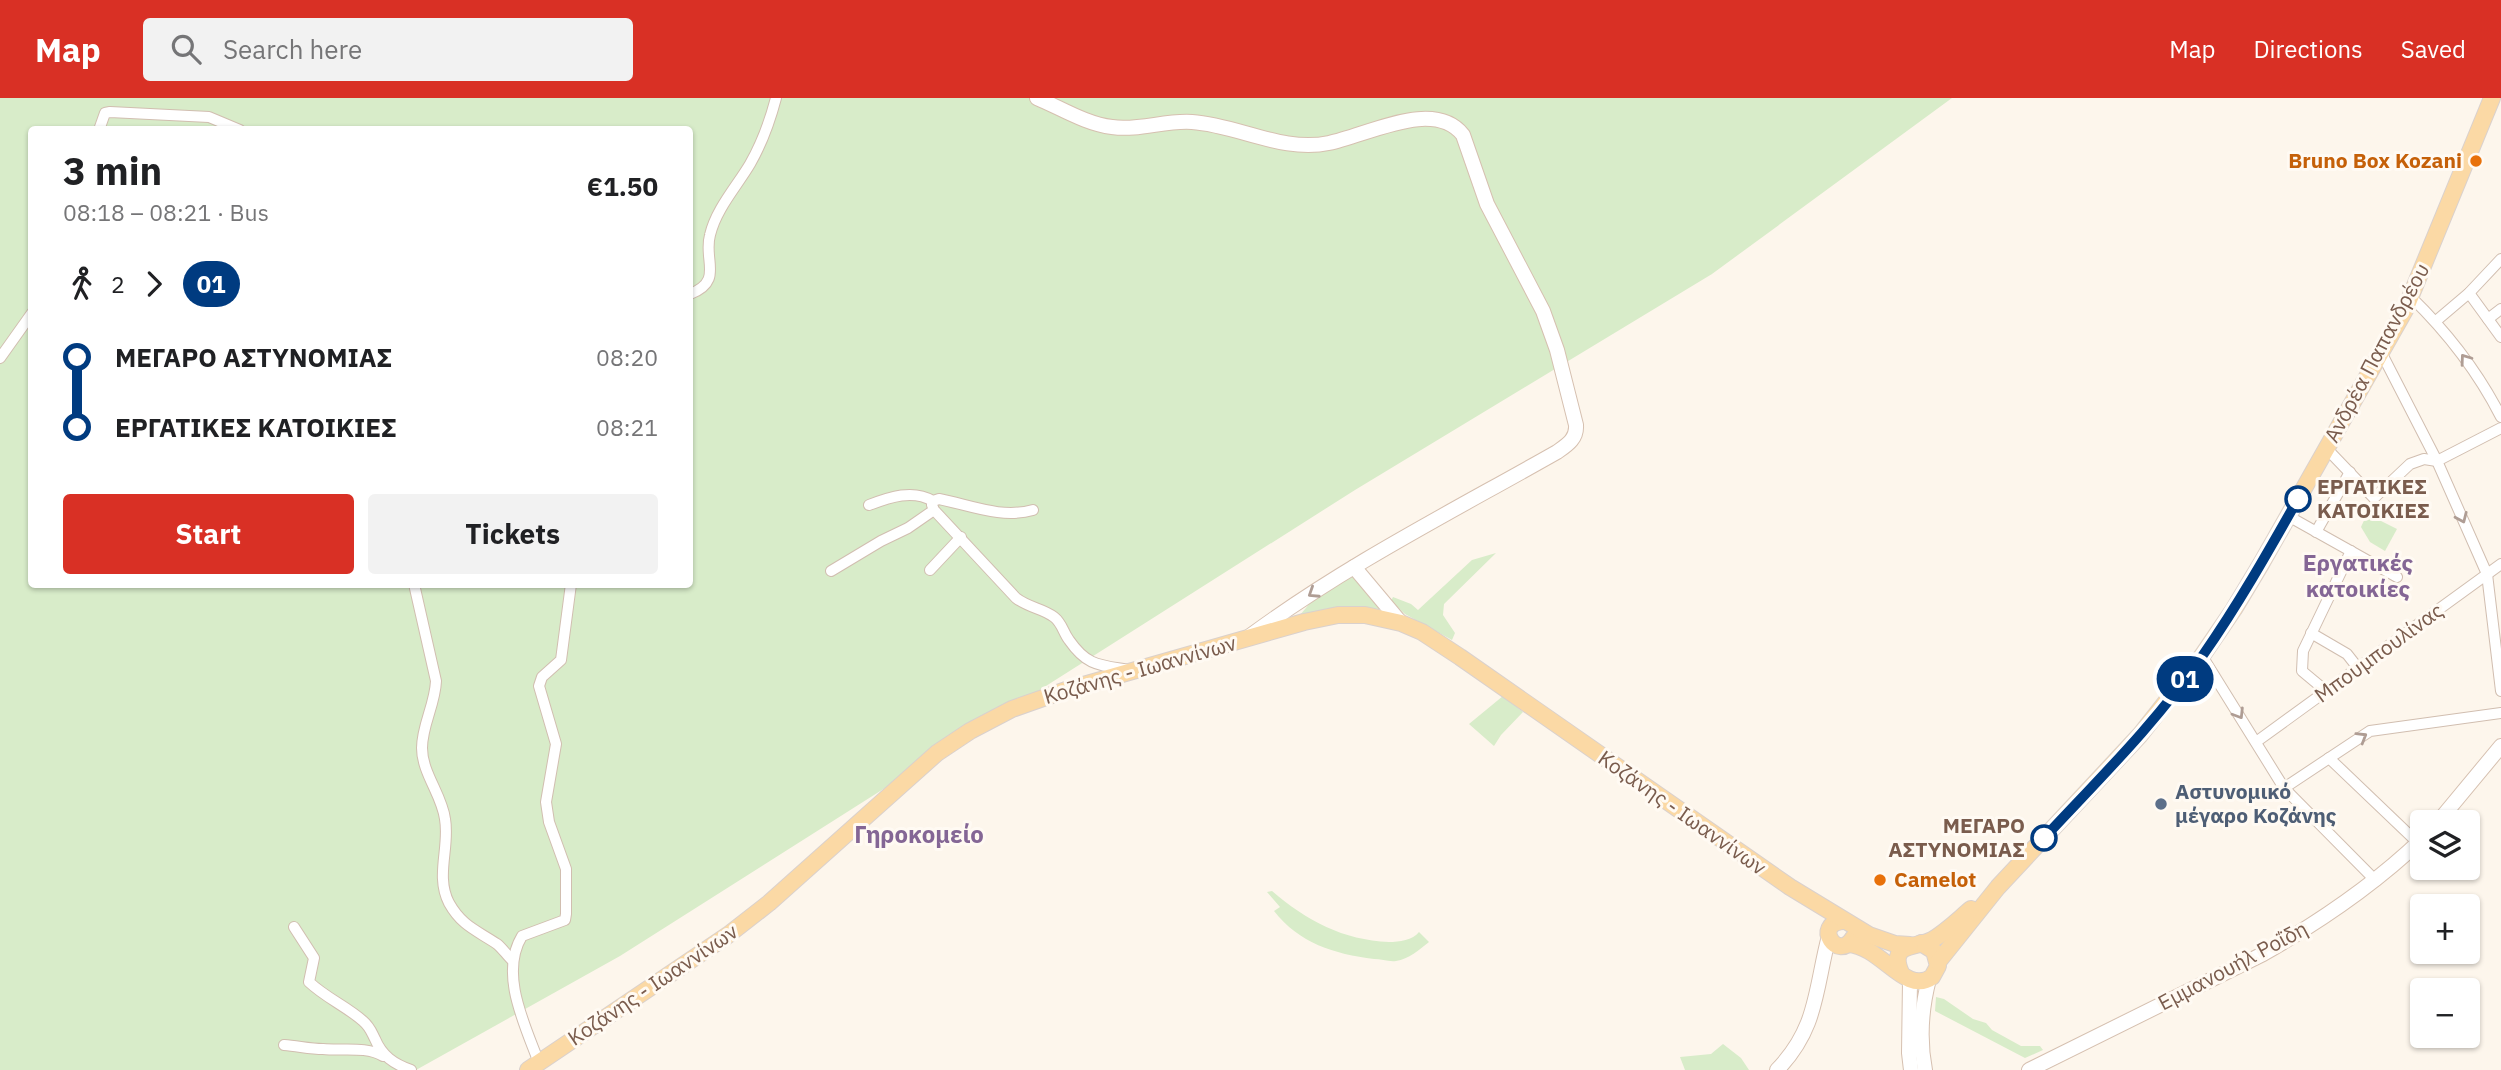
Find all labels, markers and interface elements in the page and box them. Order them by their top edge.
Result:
search box [143,18,633,81]
text: Map [35,28,101,71]
icon: search [167,30,205,68]
text: Search here [223,32,362,66]
text: Map [2169,33,2215,65]
text: Directions [2253,33,2363,65]
text: Saved [2401,33,2466,65]
text: 3 min [63,146,162,195]
place label: Bruno Box Kozani [2288,146,2462,174]
marker: Bruno Box Kozani [2468,153,2484,169]
text: €1.50 [587,169,658,203]
text: 08:18 – 08:21 · Bus [63,197,269,227]
street label: Ανδρέα Παπανδρέου [2317,258,2435,447]
icon: walk [63,265,101,303]
icon: forward [135,265,173,303]
text: 01 [197,268,226,300]
text: 2 [111,269,125,299]
text: ΜΕΓΑΡΟ ΑΣΤΥΝΟΜΙΑΣ [115,340,392,374]
text: 08:20 [596,342,658,372]
one-way arrow [2461,354,2474,367]
text: ΕΡΓΑΤΙΚΕΣ ΚΑΤΟΙΚΙΕΣ [115,410,397,444]
text: 08:21 [596,412,658,442]
place label: ΕΡΓΑΤΙΚΕΣ ΚΑΤΟΙΚΙΕΣ [2317,472,2430,524]
marker: ΕΡΓΑΤΙΚΕΣ ΚΑΤΟΙΚΙΕΣ [2285,486,2311,512]
button: Start [63,494,354,574]
button: Tickets [368,494,658,574]
one-way arrow [2454,511,2468,523]
district label: Εργατικές κατοικίες [2303,547,2414,603]
one-way arrow [1307,585,1320,598]
street label: Μπουμπουλίνας [2308,596,2449,708]
street label: Κοζάνης - Ιωαννίνων [1040,628,1240,710]
line badge: 01 [2154,656,2216,702]
text: 01 [2171,663,2199,695]
one-way arrow [2230,707,2243,720]
one-way arrow [2354,732,2367,745]
street label: Κοζάνης - Ιωαννίνων [1593,744,1772,881]
place label: Αστυνομικό μέγαρο Κοζάνης [2175,777,2337,829]
marker: Αστυνομικό μέγαρο Κοζάνης [2153,796,2169,812]
map controls [2410,810,2480,1048]
button: layers [2410,810,2480,880]
place label: ΜΕΓΑΡΟ ΑΣΤΥΝΟΜΙΑΣ [1888,811,2025,863]
district label: Γηροκομείο [854,818,984,850]
marker: ΜΕΓΑΡΟ ΑΣΤΥΝΟΜΙΑΣ [2031,825,2057,851]
place label: Camelot [1894,865,1976,893]
marker: Camelot [1872,872,1888,888]
button: + [2410,894,2480,964]
street label: Εμμανουήλ Ροΐδη [2153,914,2312,1016]
street label: Κοζάνης - Ιωαννίνων [562,917,743,1051]
button: − [2410,978,2480,1048]

